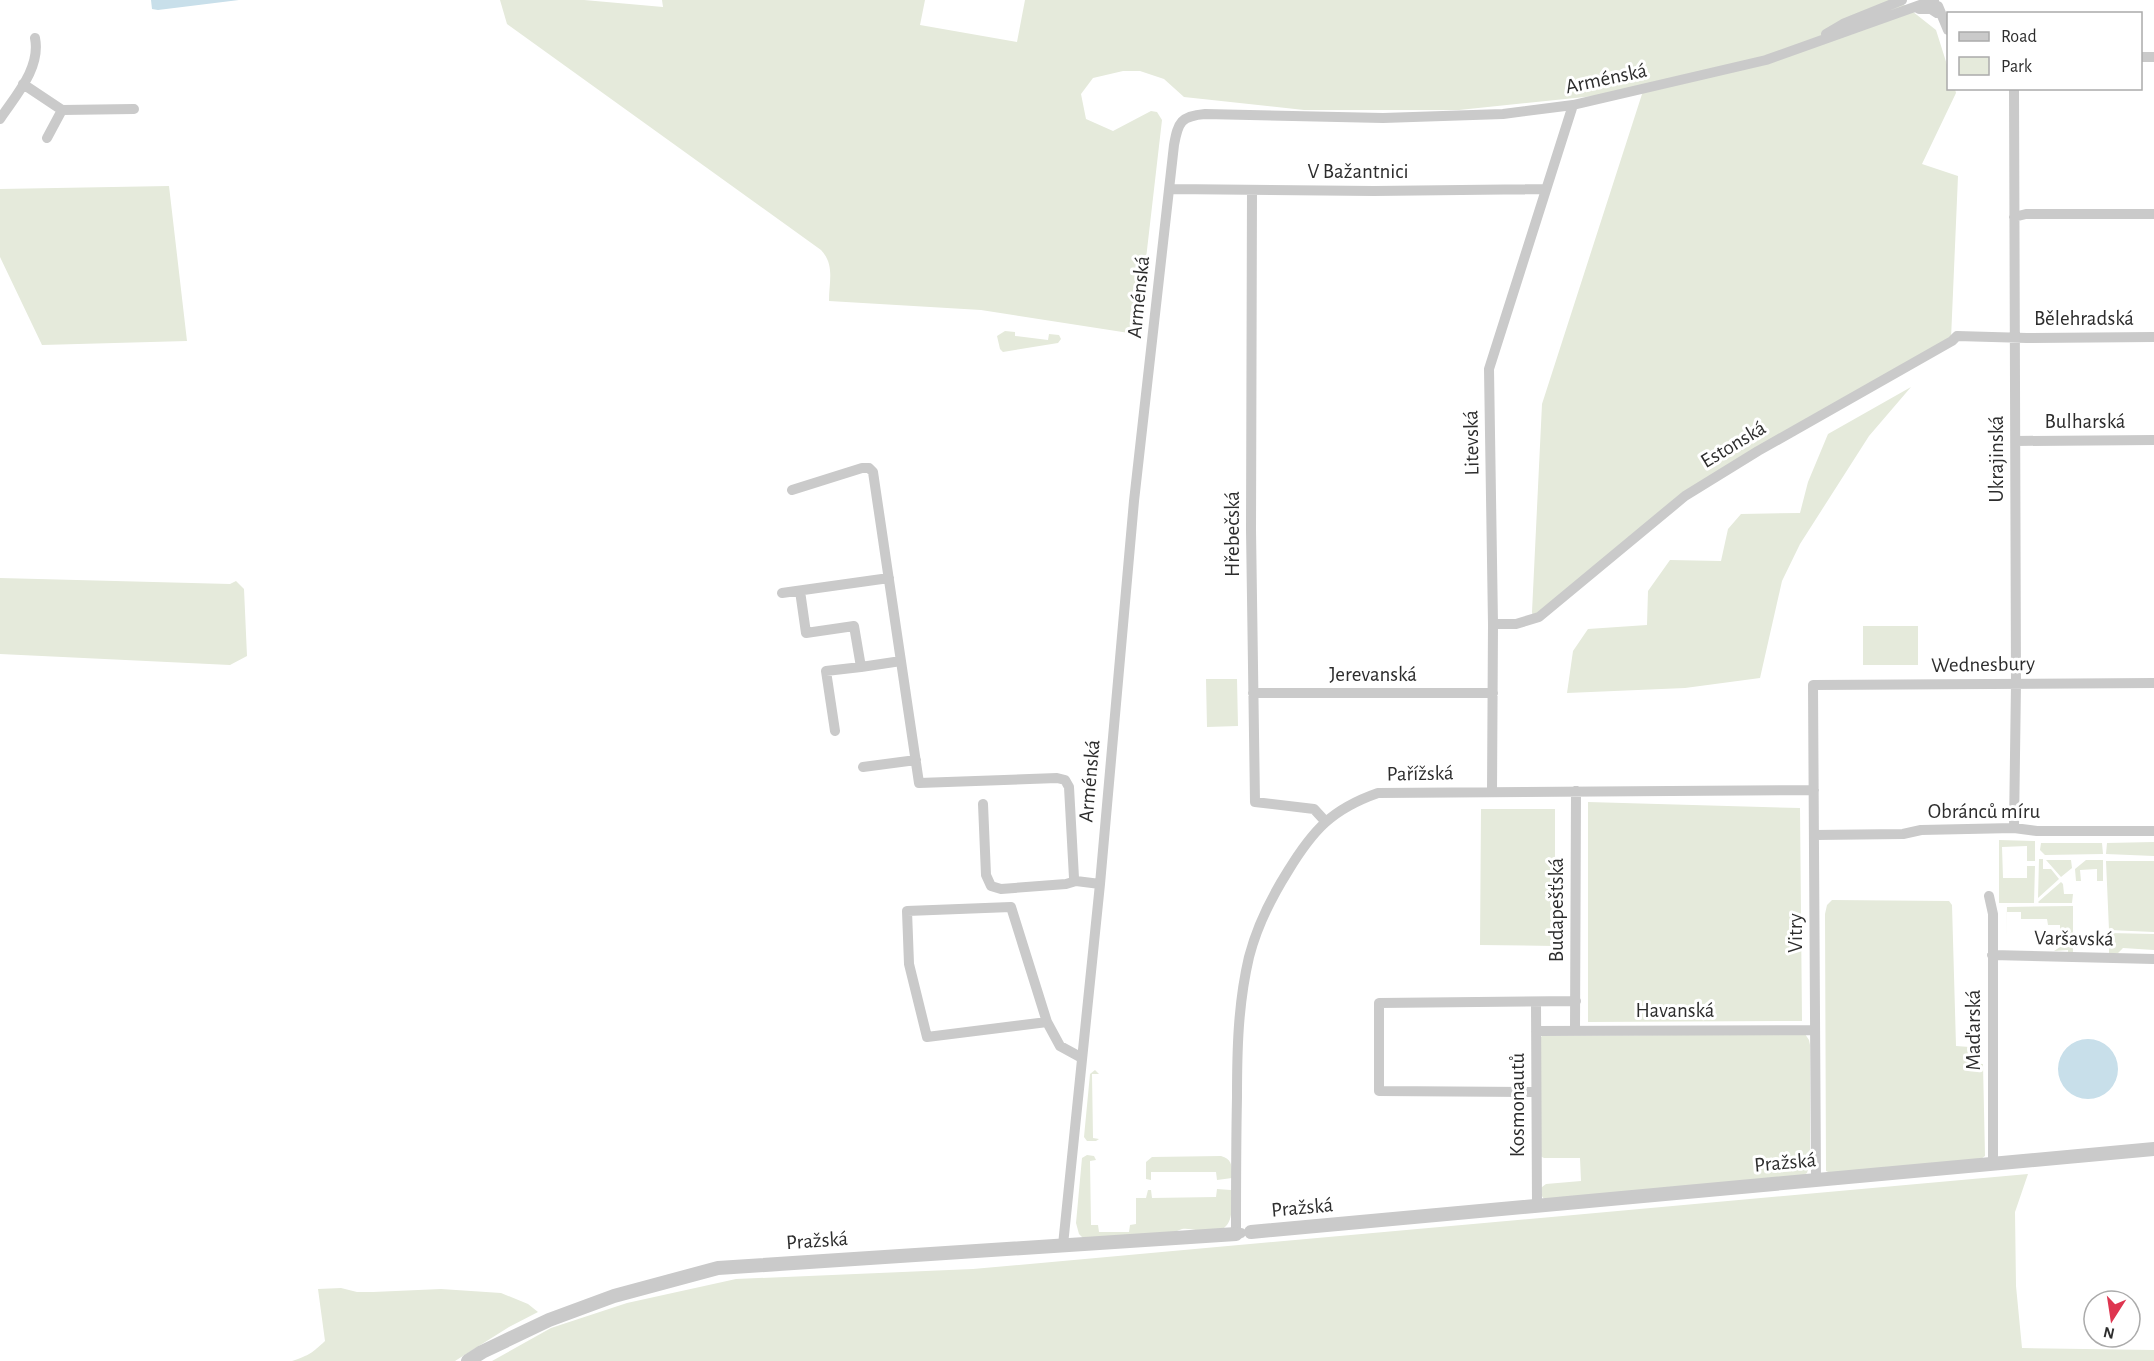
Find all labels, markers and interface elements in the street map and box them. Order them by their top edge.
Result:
legend [1947,12,2142,90]
text: Road [2001,28,2037,46]
text: Park [2001,58,2033,76]
street label: Arménská [1563,60,1649,97]
street label: V Bažantnici [1307,161,1409,182]
street label: Arménská [1124,255,1153,339]
street label: Bělehradská [2034,308,2134,329]
street label: Litevská [1460,410,1483,476]
street label: Bulharská [2045,411,2126,432]
street label: Ukrajinská [1986,415,2007,503]
street label: Estonská [1697,417,1770,472]
street label: Hřebečská [1222,491,1243,577]
street label: Wednesbury [1931,653,2035,676]
street label: Jerevanská [1329,664,1417,685]
street label: Arménská [1075,739,1104,823]
street label: Pařížská [1386,762,1454,785]
street label: Obránců míru [1928,801,2041,822]
street label: Budapešťská [1546,857,1567,962]
street label: Vitry [1785,913,1806,953]
street label: Varšavská [2034,927,2114,950]
street label: Maďarská [1963,989,1984,1070]
street label: Havanská [1636,1000,1715,1021]
street label: Kosmonautů [1507,1052,1528,1157]
street label: Pražská [1753,1149,1817,1176]
street label: Pražská [1270,1194,1334,1221]
street label: Pražská [785,1228,849,1253]
north arrow [2082,1289,2142,1349]
text: N [2102,1324,2116,1342]

